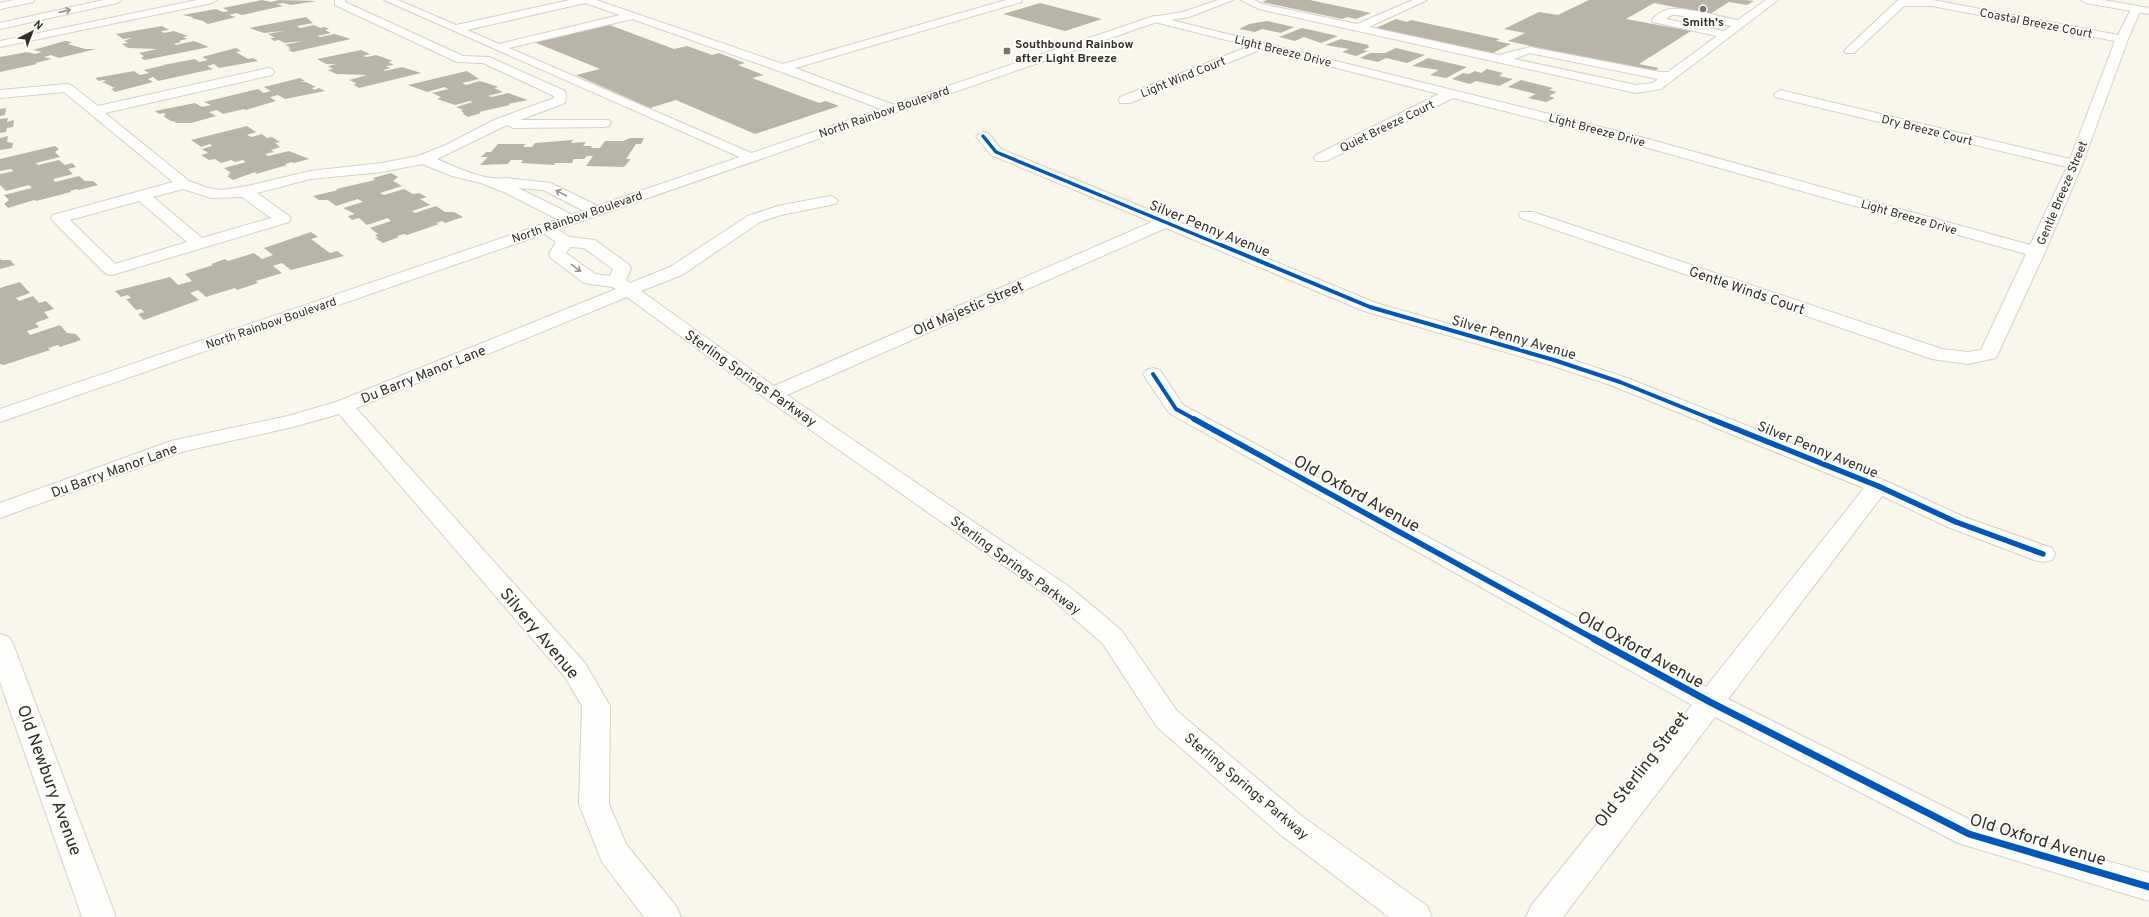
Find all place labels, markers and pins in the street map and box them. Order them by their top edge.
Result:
marker: Smith's [1698,4,1708,14]
place label: Smith's [1682,15,1724,31]
place label: Southbound Rainbow after Light Breeze [1015,37,1133,67]
marker: Southbound Rainbow after Light Breeze [1002,46,1012,56]

